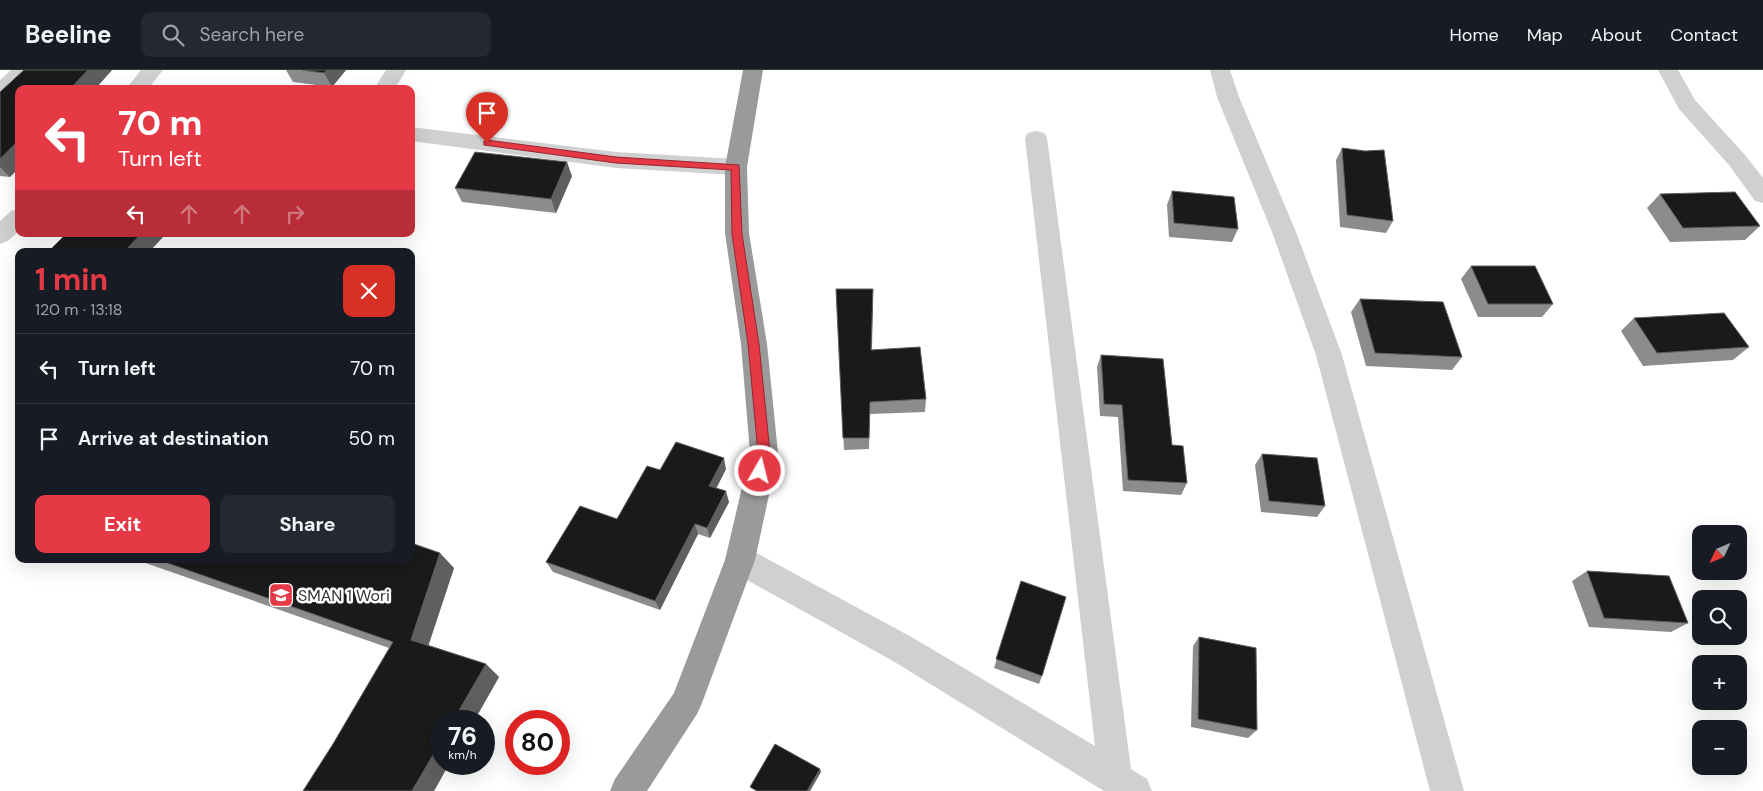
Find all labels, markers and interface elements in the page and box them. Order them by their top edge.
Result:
search box [141,12,491,57]
text: Beeline [25,19,111,50]
icon: search [159,21,187,49]
text: Search here [199,22,304,47]
text: Home [1449,23,1499,47]
text: Map [1527,23,1563,47]
text: About [1591,23,1642,47]
text: Contact [1670,23,1738,47]
pin [466,92,508,143]
icon: arrive [473,99,501,127]
text: 70 m [118,100,202,146]
icon: left [35,105,100,170]
text: Turn left [118,144,202,173]
icon: left [122,200,150,228]
icon: ahead [175,200,203,228]
icon: ahead [228,200,256,228]
icon: right [281,200,309,228]
text: 1 min [35,260,108,299]
button: close [343,265,395,317]
text: 120 m · 13:18 [35,299,123,320]
icon: left [35,355,63,383]
text: Turn left [78,356,156,381]
text: 70 m [350,356,395,381]
icon: arrive [35,425,63,453]
text: Arrive at destination [78,426,269,451]
text: 50 m [348,426,395,451]
position arrow [733,444,785,496]
button: Exit [35,495,210,553]
button: Share [220,495,395,553]
north arrow [1692,525,1748,580]
map controls [1692,525,1747,775]
school or university icon: SMAN 1 Wori [268,582,294,608]
place label: SMAN 1 Wori [298,585,390,606]
button: search [1692,590,1747,645]
button: + [1692,655,1747,710]
speed limit sign: 80 [505,710,570,775]
text: 76 [448,720,477,753]
button: − [1692,720,1747,775]
text: km/h [448,747,477,763]

